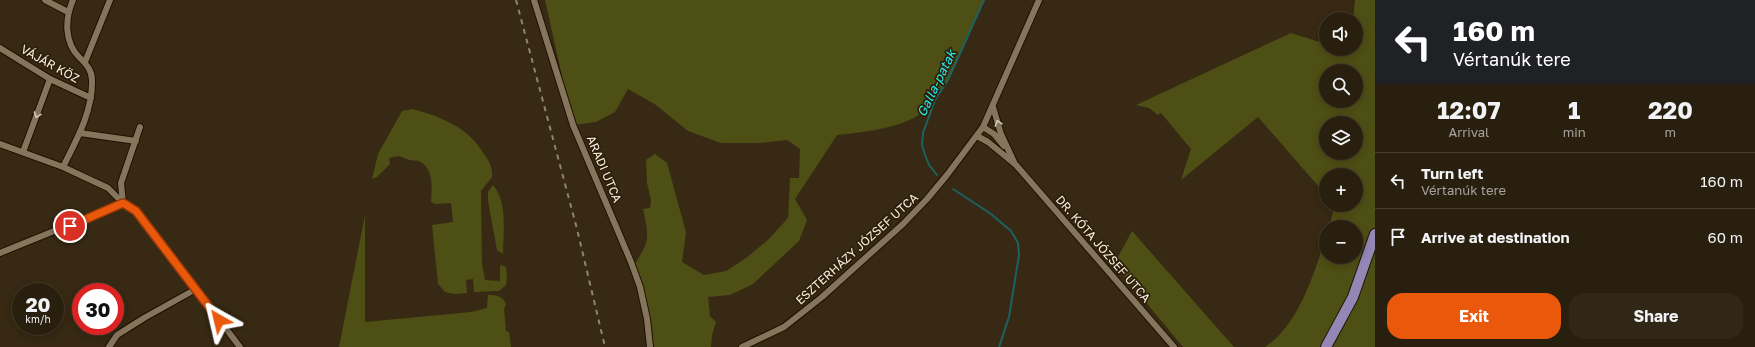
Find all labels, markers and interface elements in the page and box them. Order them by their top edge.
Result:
map controls [1319,12,1363,264]
button: sound [1319,12,1363,56]
text: 160 m [1453,14,1535,47]
icon: left [1387,16,1439,68]
street label: VÁJÁR KÖZ [18,41,82,86]
water label: Galla-patak [913,46,960,119]
text: Vértanúk tere [1453,48,1571,70]
button: search [1319,64,1363,108]
text: 12:07 [1437,95,1501,124]
text: 1 [1568,95,1580,124]
text: 220 [1648,95,1693,124]
one-way arrow [33,112,41,119]
button: layers [1319,116,1363,160]
one-way arrow [994,120,1003,127]
text: Arrival [1449,124,1489,140]
text: min [1563,124,1586,140]
text: m [1665,124,1676,140]
street label: ARADI UTCA [584,133,625,205]
text: Turn left [1421,164,1483,182]
button: + [1319,168,1363,212]
icon: left [1387,170,1409,192]
text: 160 m [1700,172,1743,190]
text: Vértanúk tere [1421,182,1506,198]
street label: ESZTERHÁZY JÓZSEF UTCA [792,190,921,308]
street label: DR. KÓTA JÓZSEF UTCA [1053,192,1154,305]
pin [53,209,87,243]
icon: arrive [59,215,81,237]
button: − [1319,220,1363,264]
icon: arrive [1387,226,1409,248]
text: Arrive at destination [1421,228,1570,246]
text: 60 m [1708,228,1743,246]
speed limit sign: 30 [72,283,124,335]
text: 20 [25,292,51,316]
button: Exit [1387,293,1561,339]
button: Share [1569,293,1743,339]
position arrow [198,299,240,341]
text: km/h [25,313,51,325]

